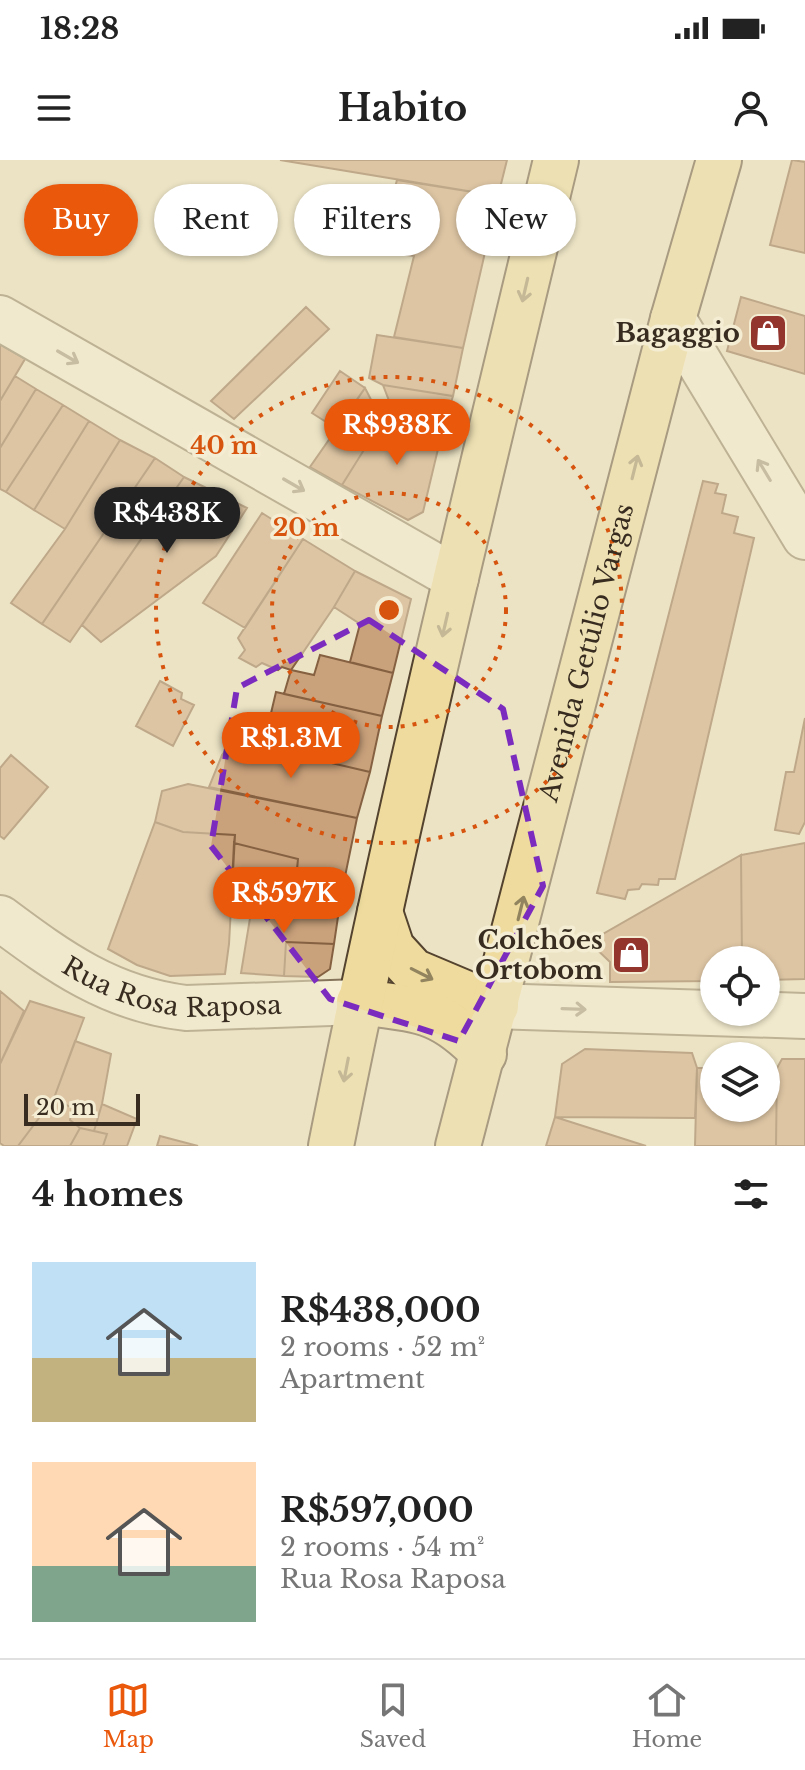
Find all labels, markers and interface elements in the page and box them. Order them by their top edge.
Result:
text: 18:28 [40,10,119,47]
icon: menu [32,86,76,130]
text: Habito [338,86,467,131]
icon: person [729,86,773,130]
chip: Buy [24,184,138,256]
chip: Rent [154,184,278,256]
chip: Filters [294,184,440,256]
chip: New [456,184,576,256]
one-way arrow [516,277,531,303]
shop icon: Bagaggio [747,312,789,354]
place label: Bagaggio [615,317,740,349]
one-way arrow [56,349,79,365]
pin: R$938K [332,399,462,467]
text: R$938K [342,409,452,441]
text: 40 m [191,431,258,460]
one-way arrow [628,454,643,480]
one-way arrow [756,459,772,482]
one-way arrow [281,478,305,493]
pin: R$438K [102,487,232,555]
text: R$438K [112,497,222,529]
street label: Avenida Getúlio Vargas [532,500,640,806]
text: 20 m [273,513,340,542]
centre of rings [375,596,403,624]
one-way arrow [437,612,452,637]
pin: R$1.3M [226,712,356,780]
text: R$1.3M [240,722,342,754]
pin: R$597K [219,867,349,935]
text: R$597K [231,877,337,909]
one-way arrow [515,896,530,922]
place label: Colchões Ortobom [475,924,603,986]
shop icon: Colchões Ortobom [610,934,652,976]
map controls [700,946,780,1122]
button: locate [700,946,780,1026]
street label: Rua Rosa Raposa [56,950,283,1024]
one-way arrow [409,966,433,982]
one-way arrow [560,1001,587,1016]
button: layers [700,1042,780,1122]
one-way arrow [338,1057,353,1082]
scale bar [24,1090,140,1126]
text: 20 m [36,1094,95,1121]
icon: filters [729,1172,773,1216]
text: 4 homes [32,1173,184,1215]
text: R$438,000 [280,1289,481,1331]
icon: home [96,1294,192,1390]
text: 2 rooms · 52 m² [280,1331,485,1363]
text: Apartment [280,1363,425,1395]
text: R$597,000 [280,1489,474,1531]
icon: home [96,1494,192,1590]
text: 2 rooms · 54 m² [280,1531,484,1563]
text: Rua Rosa Raposa [280,1563,506,1595]
tab: Map [103,1678,154,1753]
tab: Saved [360,1678,426,1753]
tab: Home [632,1678,702,1753]

